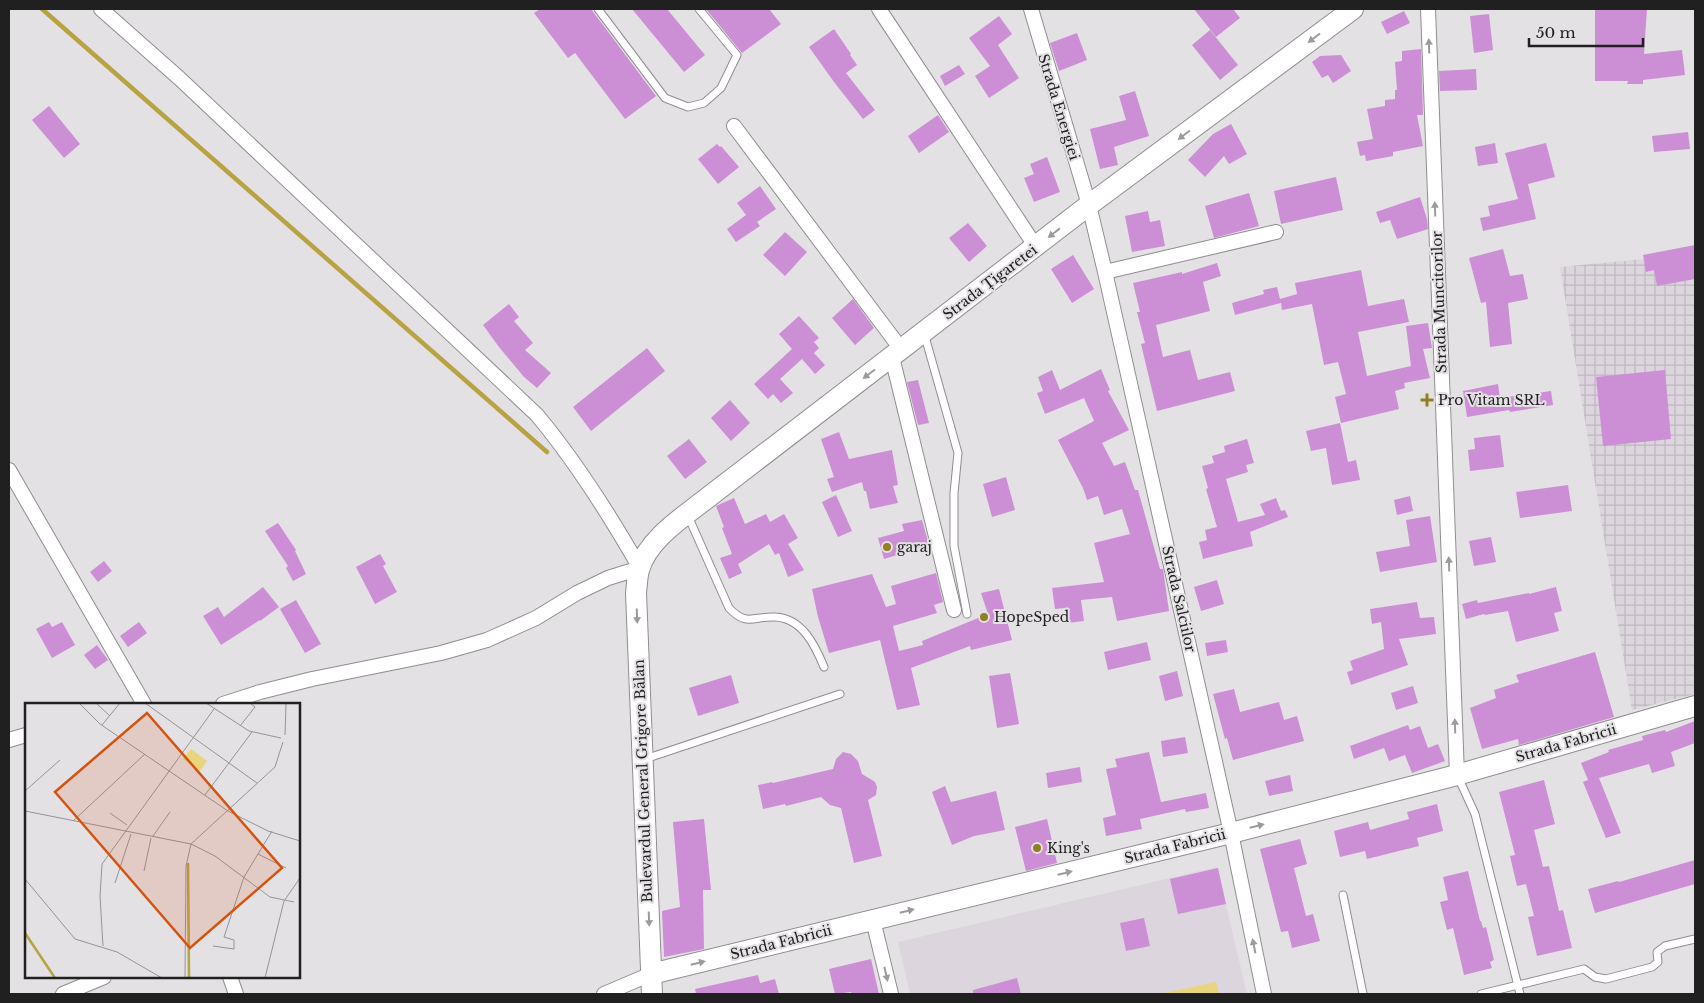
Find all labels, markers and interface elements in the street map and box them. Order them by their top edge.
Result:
scale bar [1529,15,1643,47]
text: 50 m [1536,23,1576,42]
one-way arrow [1307,33,1321,43]
one-way arrow [1425,38,1433,54]
street label: Strada Energiei [1034,52,1084,163]
one-way arrow [1177,130,1191,140]
one-way arrow [1431,201,1439,217]
one-way arrow [1048,227,1061,238]
street label: Strada Muncitorilor [1428,230,1450,373]
street label: Strada Țigaretei [939,240,1041,323]
one-way arrow [863,368,876,379]
place label: Pro Vitam SRL [1438,391,1545,409]
marker: Pro Vitam SRL [1420,393,1434,407]
place label: garaj [897,538,932,556]
marker: garaj [881,541,893,553]
street label: Strada Salciilor [1158,544,1200,654]
one-way arrow [1444,555,1452,571]
place label: HopeSped [994,608,1070,626]
one-way arrow [633,609,641,625]
marker: HopeSped [978,611,990,623]
street label: Bulevardul General Grigore Bălan [630,659,656,903]
inset map [25,703,300,978]
one-way arrow [1451,718,1459,734]
street label: Strada Fabricii [1514,720,1619,766]
one-way arrow [1250,822,1265,830]
street label: Strada Fabricii [1122,825,1228,867]
place label: King's [1047,839,1090,857]
marker: King's [1031,842,1043,854]
one-way arrow [1058,869,1073,877]
one-way arrow [900,907,915,915]
one-way arrow [645,911,653,927]
street label: Strada Fabricii [728,921,834,963]
one-way arrow [1250,939,1258,954]
one-way arrow [691,958,706,966]
one-way arrow [882,966,890,981]

